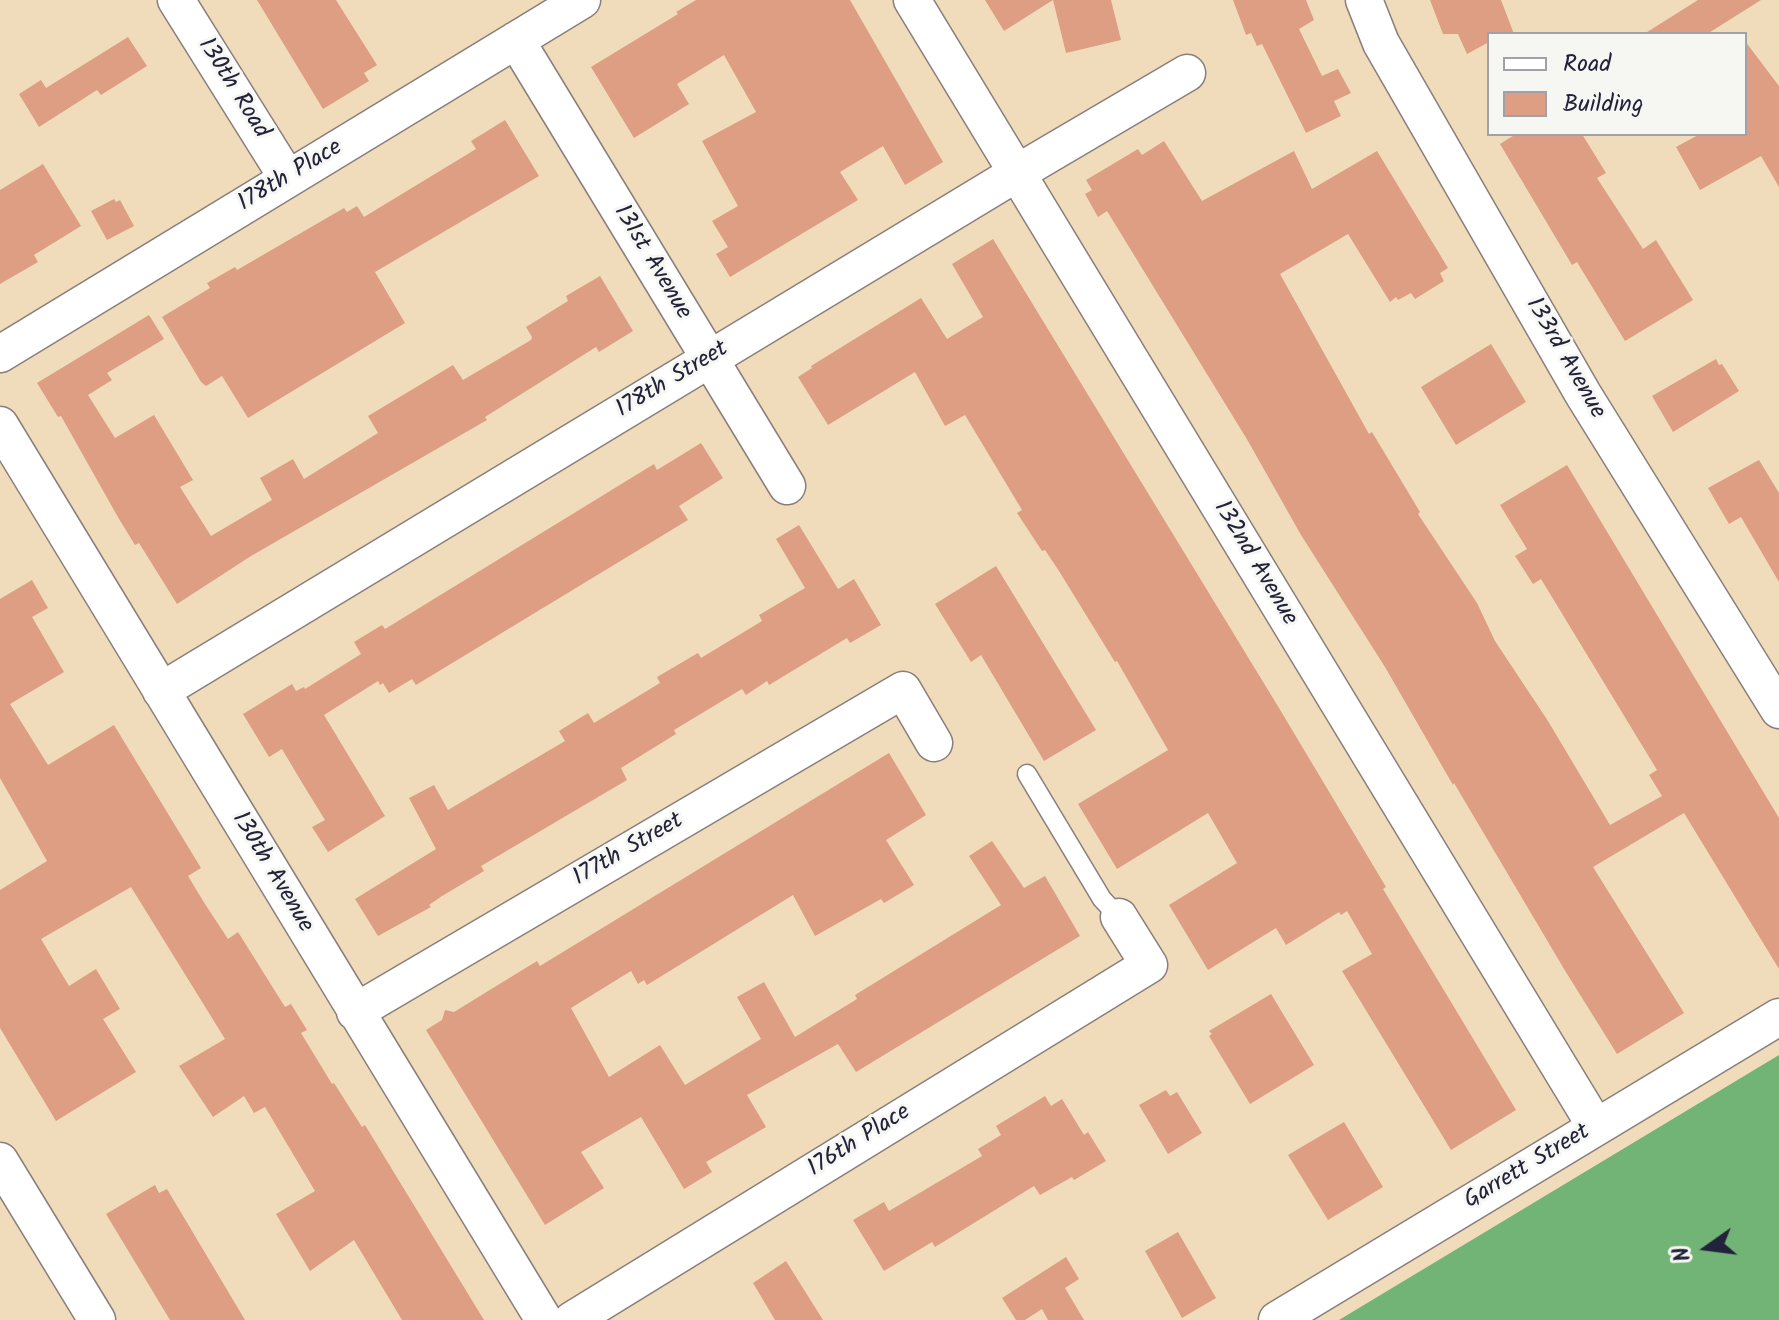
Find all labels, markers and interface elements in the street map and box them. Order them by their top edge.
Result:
legend [1487,32,1747,136]
street label: 130th Road [190,33,274,145]
text: Road [1563,45,1611,84]
text: Building [1563,85,1643,124]
street label: 178th Place [234,135,348,219]
street label: 131st Avenue [606,200,696,326]
street label: 133rd Avenue [1518,293,1610,425]
street label: 178th Street [612,336,734,426]
street label: 132nd Avenue [1206,496,1302,632]
street label: 130th Avenue [224,807,318,939]
street label: 177th Street [569,808,689,894]
street label: 176th Place [803,1099,917,1185]
street label: Garrett Street [1460,1119,1596,1217]
north arrow [1667,1208,1747,1288]
text: N [1665,1243,1702,1265]

